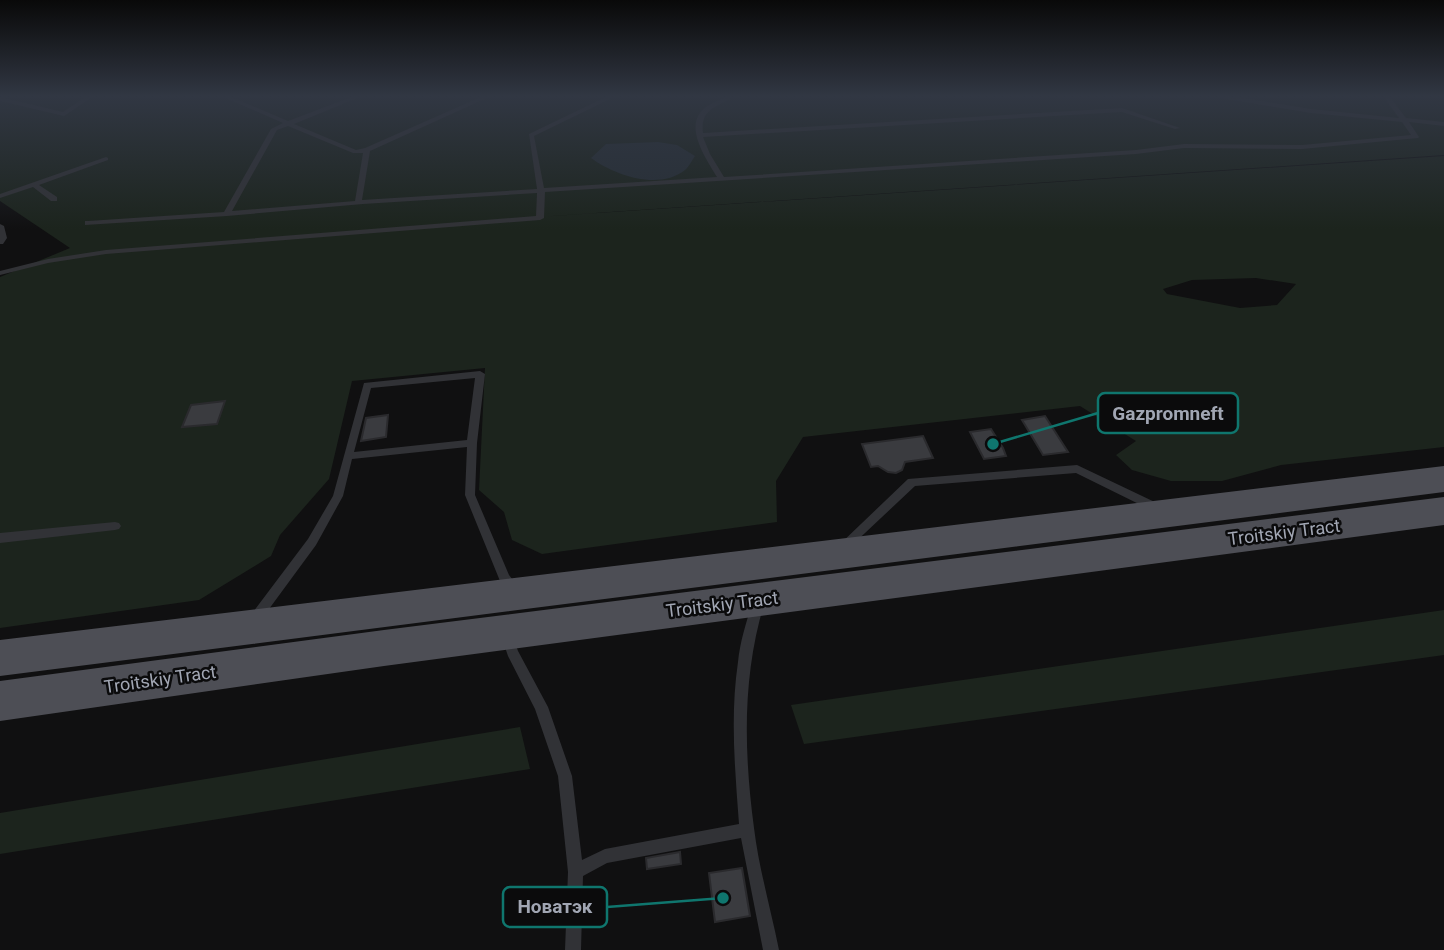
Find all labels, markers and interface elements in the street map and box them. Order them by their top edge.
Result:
callout: Gazpromneft [1098,393,1238,433]
text: Gazpromneft [1112,402,1224,425]
street label: Troitskiy Tract [1227,515,1341,549]
street label: Troitskiy Tract [665,587,779,621]
street label: Troitskiy Tract [103,661,217,697]
callout: Новатэк [503,887,607,927]
text: Новатэк [517,895,593,918]

